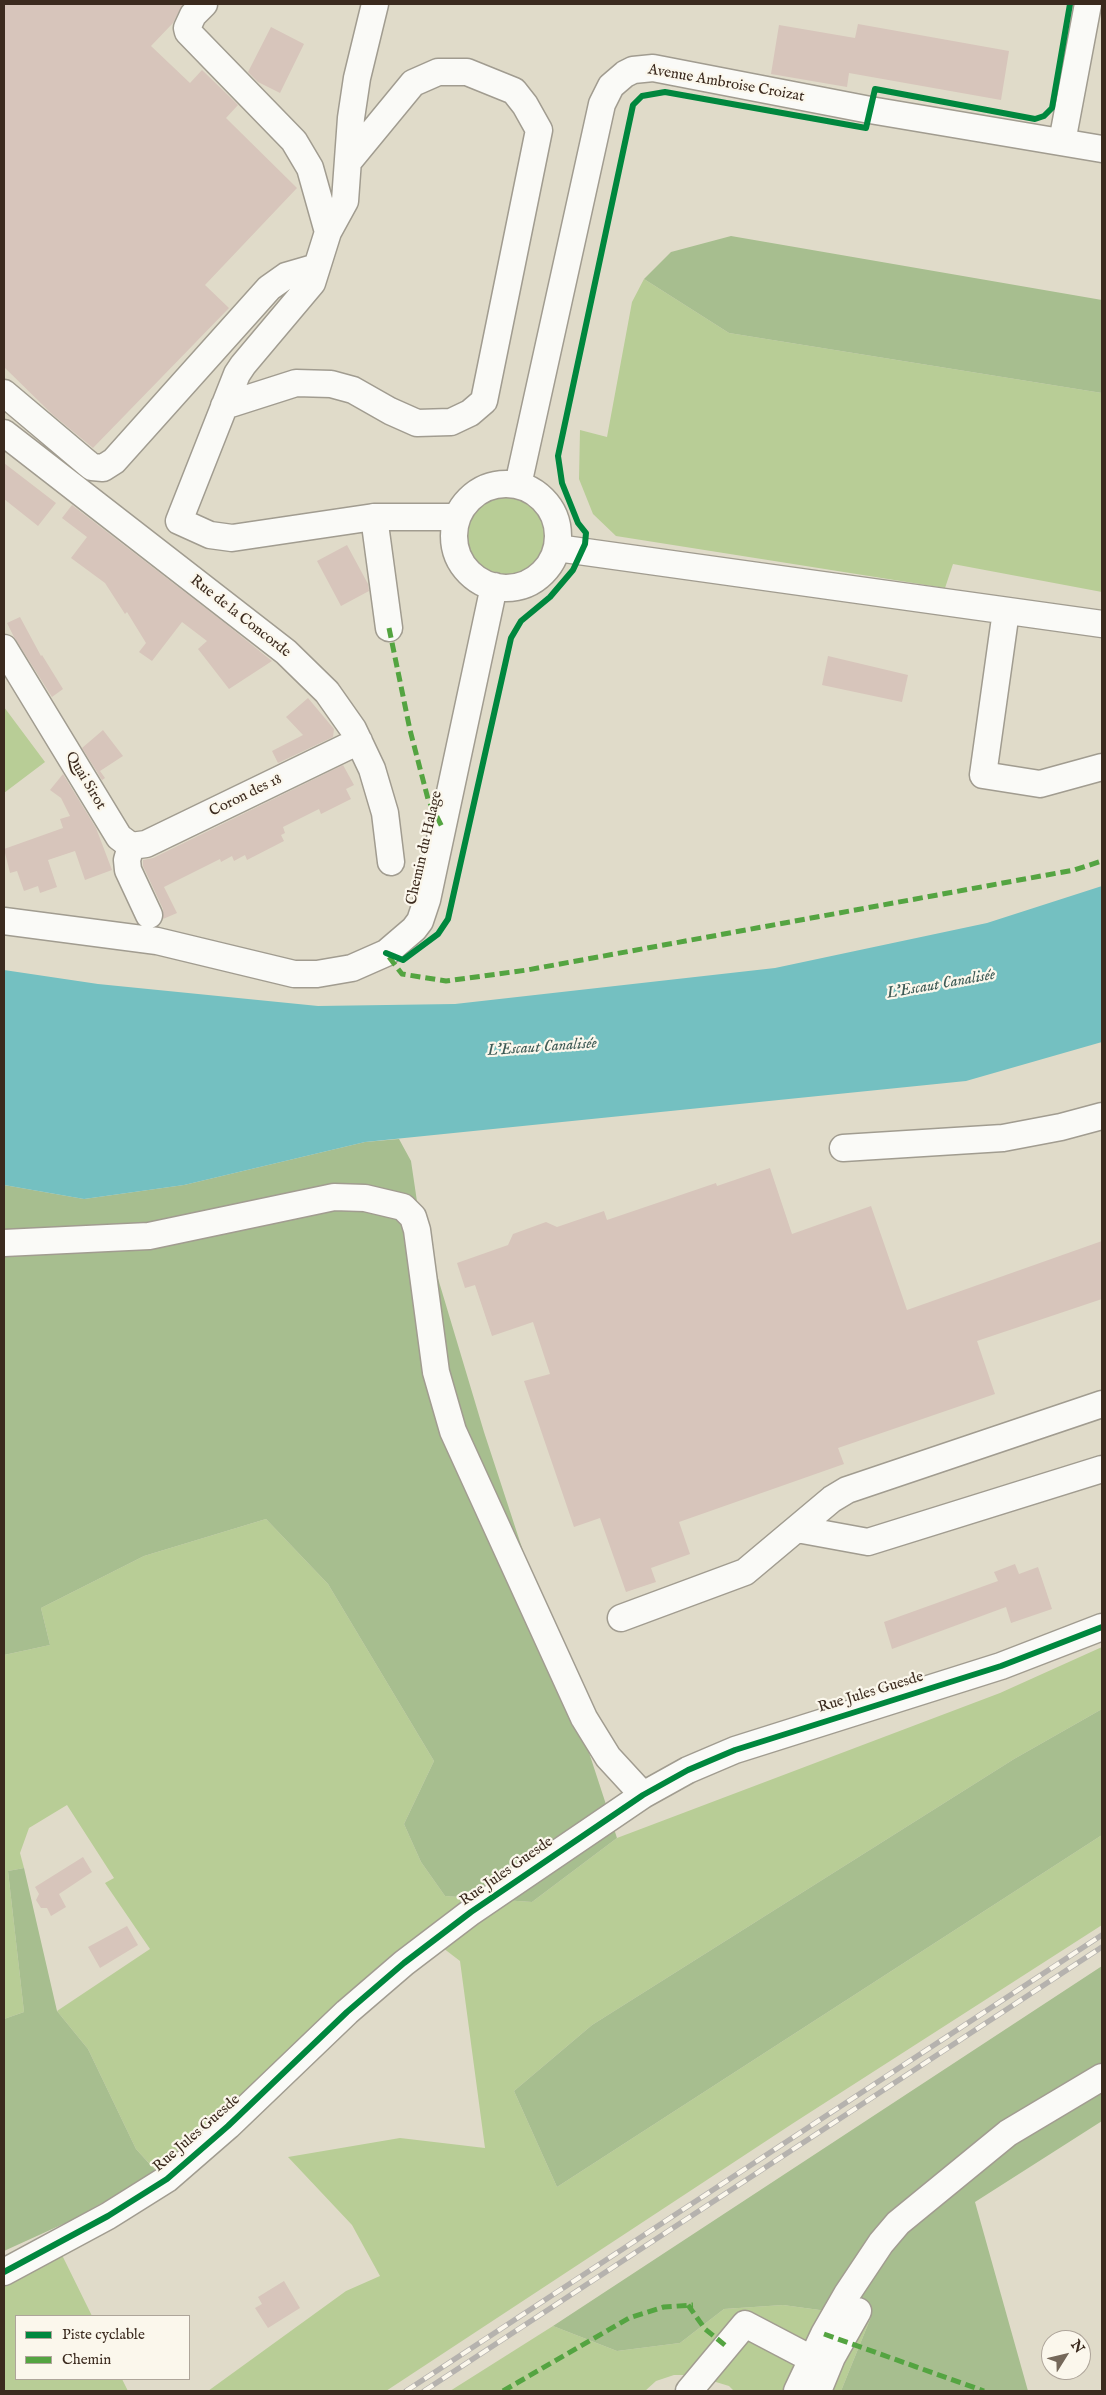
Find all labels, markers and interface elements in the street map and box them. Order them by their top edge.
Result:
street label: Avenue Ambroise Croizat [646,61,806,107]
street label: Rue de la Concorde [186,572,294,662]
street label: Quai Sirot [61,749,109,813]
street label: Coron des 18 [207,771,285,821]
street label: Chemin du Halage [403,789,447,907]
water label: L'Escaut Canalisée [885,966,997,1004]
water label: L'Escaut Canalisée [486,1035,598,1061]
street label: Rue Jules Guesde [816,1668,926,1718]
street label: Rue Jules Guesde [457,1833,557,1911]
street label: Rue Jules Guesde [150,2091,244,2177]
legend [15,2315,190,2380]
text: Piste cyclable [62,2325,145,2344]
north arrow [1041,2330,1091,2380]
text: N [1066,2337,1088,2357]
text: Chemin [62,2350,111,2369]

